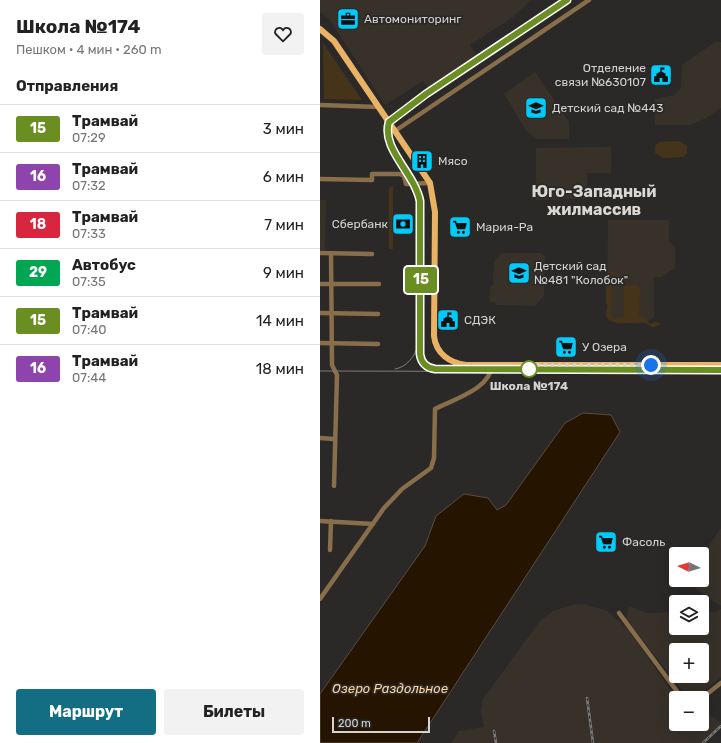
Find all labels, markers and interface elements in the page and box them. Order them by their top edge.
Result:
office icon: Автомониторинг [335,6,361,32]
place label: Автомониторинг [364,12,462,26]
button: heart [262,13,304,55]
text: Школа №174 [16,15,140,38]
text: Пешком · 4 мин · 260 m [16,42,162,57]
place label: Отделение связи №630107 [555,61,646,89]
public building icon: Отделение связи №630107 [648,62,674,88]
text: Отправления [16,77,118,95]
school or university icon: Детский сад №443 [523,95,549,121]
place label: Детский сад №443 [552,101,663,115]
text: Трамвай [72,112,138,130]
text: 15 [30,120,46,137]
text: 3 мин [263,120,304,138]
text: 07:29 [72,130,106,145]
building icon: Мясо [409,148,435,174]
place label: Мясо [438,154,468,168]
text: Трамвай [72,160,138,178]
text: 16 [30,168,46,185]
text: 6 мин [263,168,304,186]
text: 07:32 [72,178,106,193]
district label: Юго-Западный жилмассив [531,182,657,219]
text: Трамвай [72,208,138,226]
bank icon: Сбербанк [390,211,416,237]
supermarket icon: Мария-Ра [447,214,473,240]
text: 18 [30,216,46,233]
text: 7 мин [264,216,304,234]
place label: Сбербанк [332,217,389,231]
place label: Мария-Ра [476,220,533,234]
text: 07:33 [72,226,106,241]
text: Автобус [72,256,136,274]
place label: Детский сад №481 "Колобок" [534,259,628,287]
school or university icon: Детский сад №481 "Колобок" [506,260,532,286]
text: 29 [29,264,47,281]
text: 9 мин [263,264,304,282]
line badge: 15 [403,267,439,293]
text: 15 [413,271,429,288]
text: 07:35 [72,274,106,289]
text: Трамвай [72,304,138,322]
public building icon: СДЭК [435,307,461,333]
text: 15 [30,312,46,329]
text: 14 мин [256,312,304,330]
place label: СДЭК [464,313,496,327]
text: 07:40 [72,322,107,337]
supermarket icon: У Озера [553,334,579,360]
place label: У Озера [582,340,627,354]
text: Трамвай [72,352,138,370]
your location [641,355,661,375]
text: 16 [30,360,46,377]
text: 18 мин [256,360,304,378]
marker: Школа №174 [520,360,538,378]
text: 07:44 [72,370,106,385]
place label: Школа №174 [490,379,568,393]
supermarket icon: Фасоль [593,529,619,555]
place label: Фасоль [622,535,665,549]
north arrow [669,547,709,587]
map controls [669,547,709,731]
button: layers [669,595,709,635]
button: + [669,643,709,683]
water label: Озеро Раздольное [332,681,448,696]
button: Маршрут [16,689,156,735]
button: Билеты [164,689,304,735]
button: − [669,691,709,731]
scale bar [332,715,430,734]
text: 200 m [338,717,371,730]

